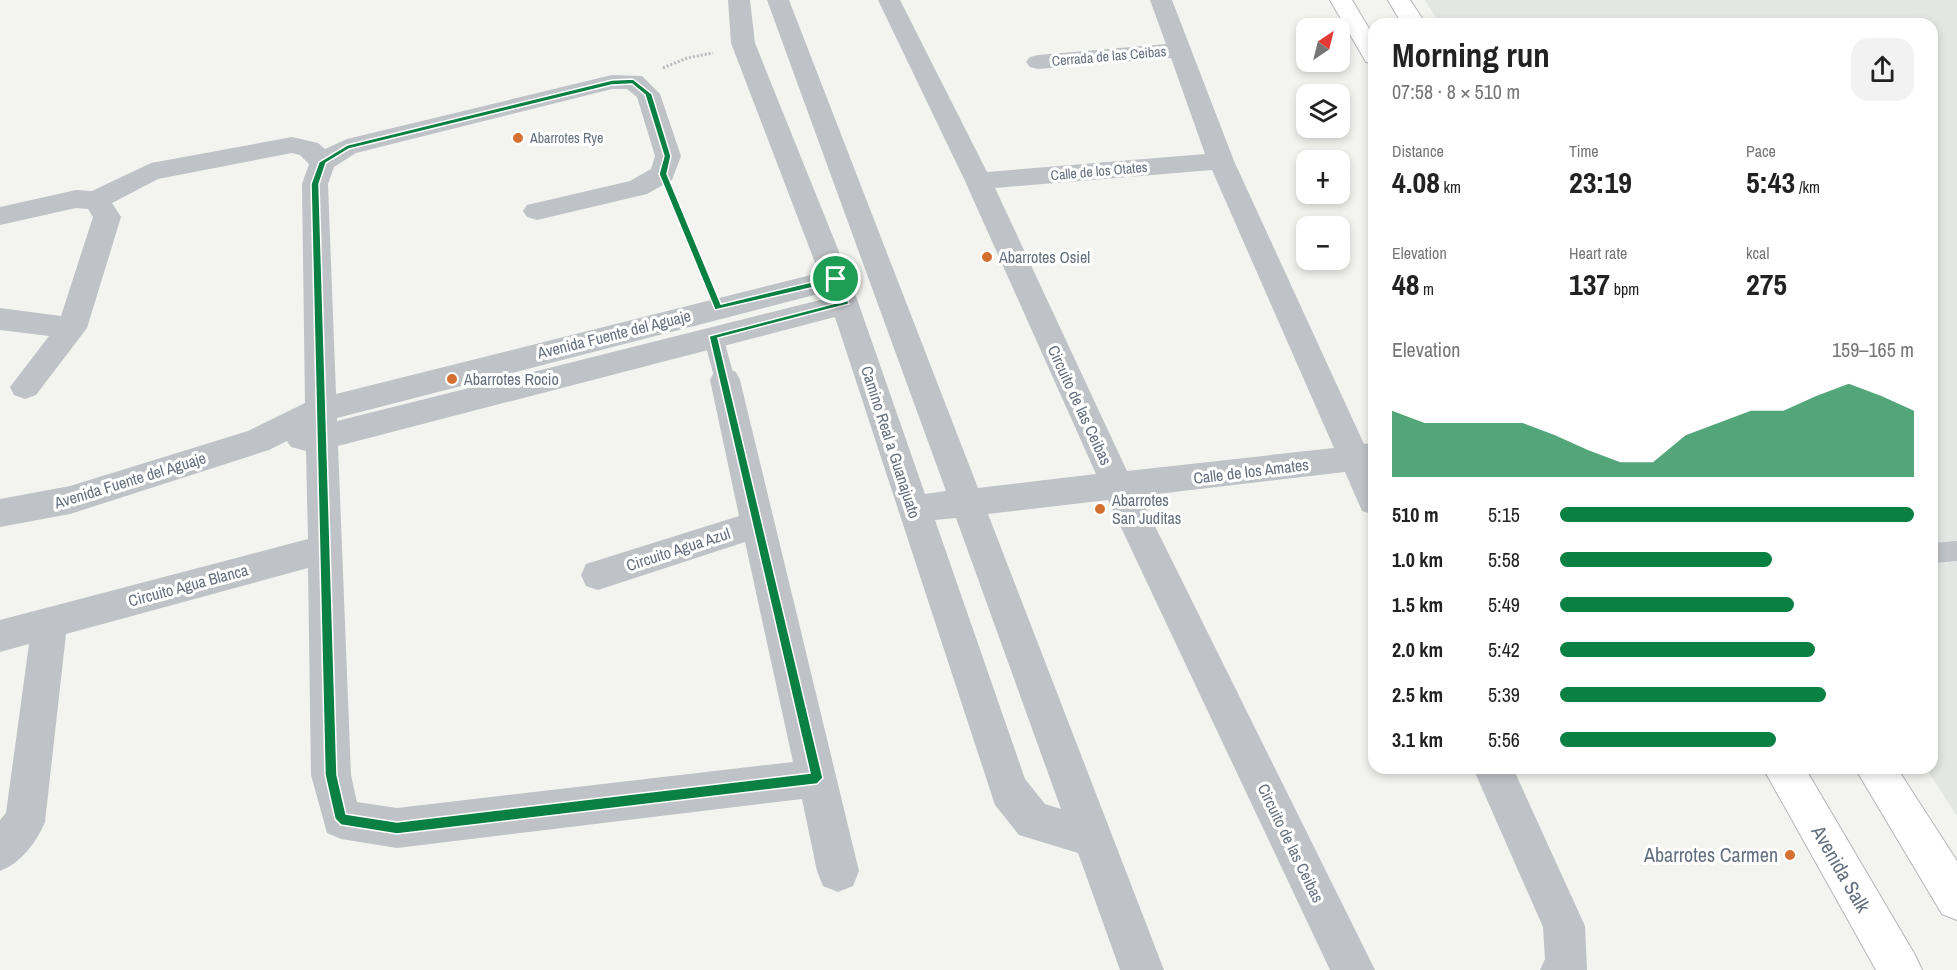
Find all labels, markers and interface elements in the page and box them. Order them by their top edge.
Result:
north arrow [1296,18,1350,72]
map controls [1296,18,1350,270]
text: Morning run [1392,33,1550,77]
button: share [1851,38,1914,101]
street label: Cerrada de las Ceibas [1051,42,1167,70]
text: 07:58 · 8 × 510 m [1392,78,1520,105]
button: layers [1296,84,1350,138]
place label: Abarrotes Rye [529,129,603,147]
marker: Abarrotes Rye [511,131,525,145]
text: Distance [1392,140,1444,162]
text: Time [1569,140,1599,162]
text: Pace [1746,140,1776,162]
button: + [1296,150,1350,204]
street label: Calle de los Otates [1050,158,1148,184]
text: 4.08 [1392,162,1440,202]
text: 23:19 [1569,162,1632,202]
text: 5:43 [1746,162,1795,202]
text: km [1440,176,1461,198]
text: /km [1795,176,1820,198]
button: − [1296,216,1350,270]
text: Elevation [1392,242,1447,264]
text: Heart rate [1569,242,1627,264]
text: kcal [1746,242,1769,264]
place label: Abarrotes Osiel [998,246,1090,268]
marker: Abarrotes Osiel [980,250,994,264]
pin [810,253,861,304]
icon: arrive [819,262,852,295]
text: 48 [1392,264,1419,304]
text: 137 [1569,264,1610,304]
text: 275 [1746,264,1787,304]
text: m [1419,278,1434,300]
text: bpm [1610,278,1639,300]
street label: Avenida Fuente del Aguaje [534,304,693,364]
text: Elevation [1392,336,1460,363]
text: 159–165 m [1832,336,1914,363]
street label: Circuito de las Ceibas [1043,342,1117,468]
street label: Camino Real a Guanajuato [856,363,926,521]
place label: Abarrotes Rocio [463,368,559,390]
marker: Abarrotes Rocio [445,372,459,386]
street label: Avenida Fuente del Aguaje [51,446,208,514]
street label: Calle de los Amates [1192,453,1310,489]
place label: Abarrotes San Juditas [1111,489,1181,529]
text: 510 m [1392,501,1439,528]
text: 5:15 [1488,501,1520,528]
marker: Abarrotes San Juditas [1093,502,1107,516]
street label: Circuito Agua Azul [623,522,733,576]
text: 1.0 km [1392,546,1443,573]
text: 5:58 [1488,546,1520,573]
street label: Circuito Agua Blanca [126,558,251,612]
text: 1.5 km [1392,591,1443,618]
text: 5:49 [1488,591,1520,618]
text: 2.0 km [1392,636,1443,663]
text: 5:42 [1488,636,1520,663]
text: 2.5 km [1392,681,1443,708]
text: 5:39 [1488,681,1520,708]
text: 3.1 km [1392,726,1443,753]
text: 5:56 [1488,726,1520,753]
street label: Circuito de las Ceibas [1253,780,1329,906]
street label: Avenida Salk [1805,819,1878,918]
place label: Abarrotes Carmen [1643,841,1778,868]
marker: Abarrotes Carmen [1783,848,1797,862]

